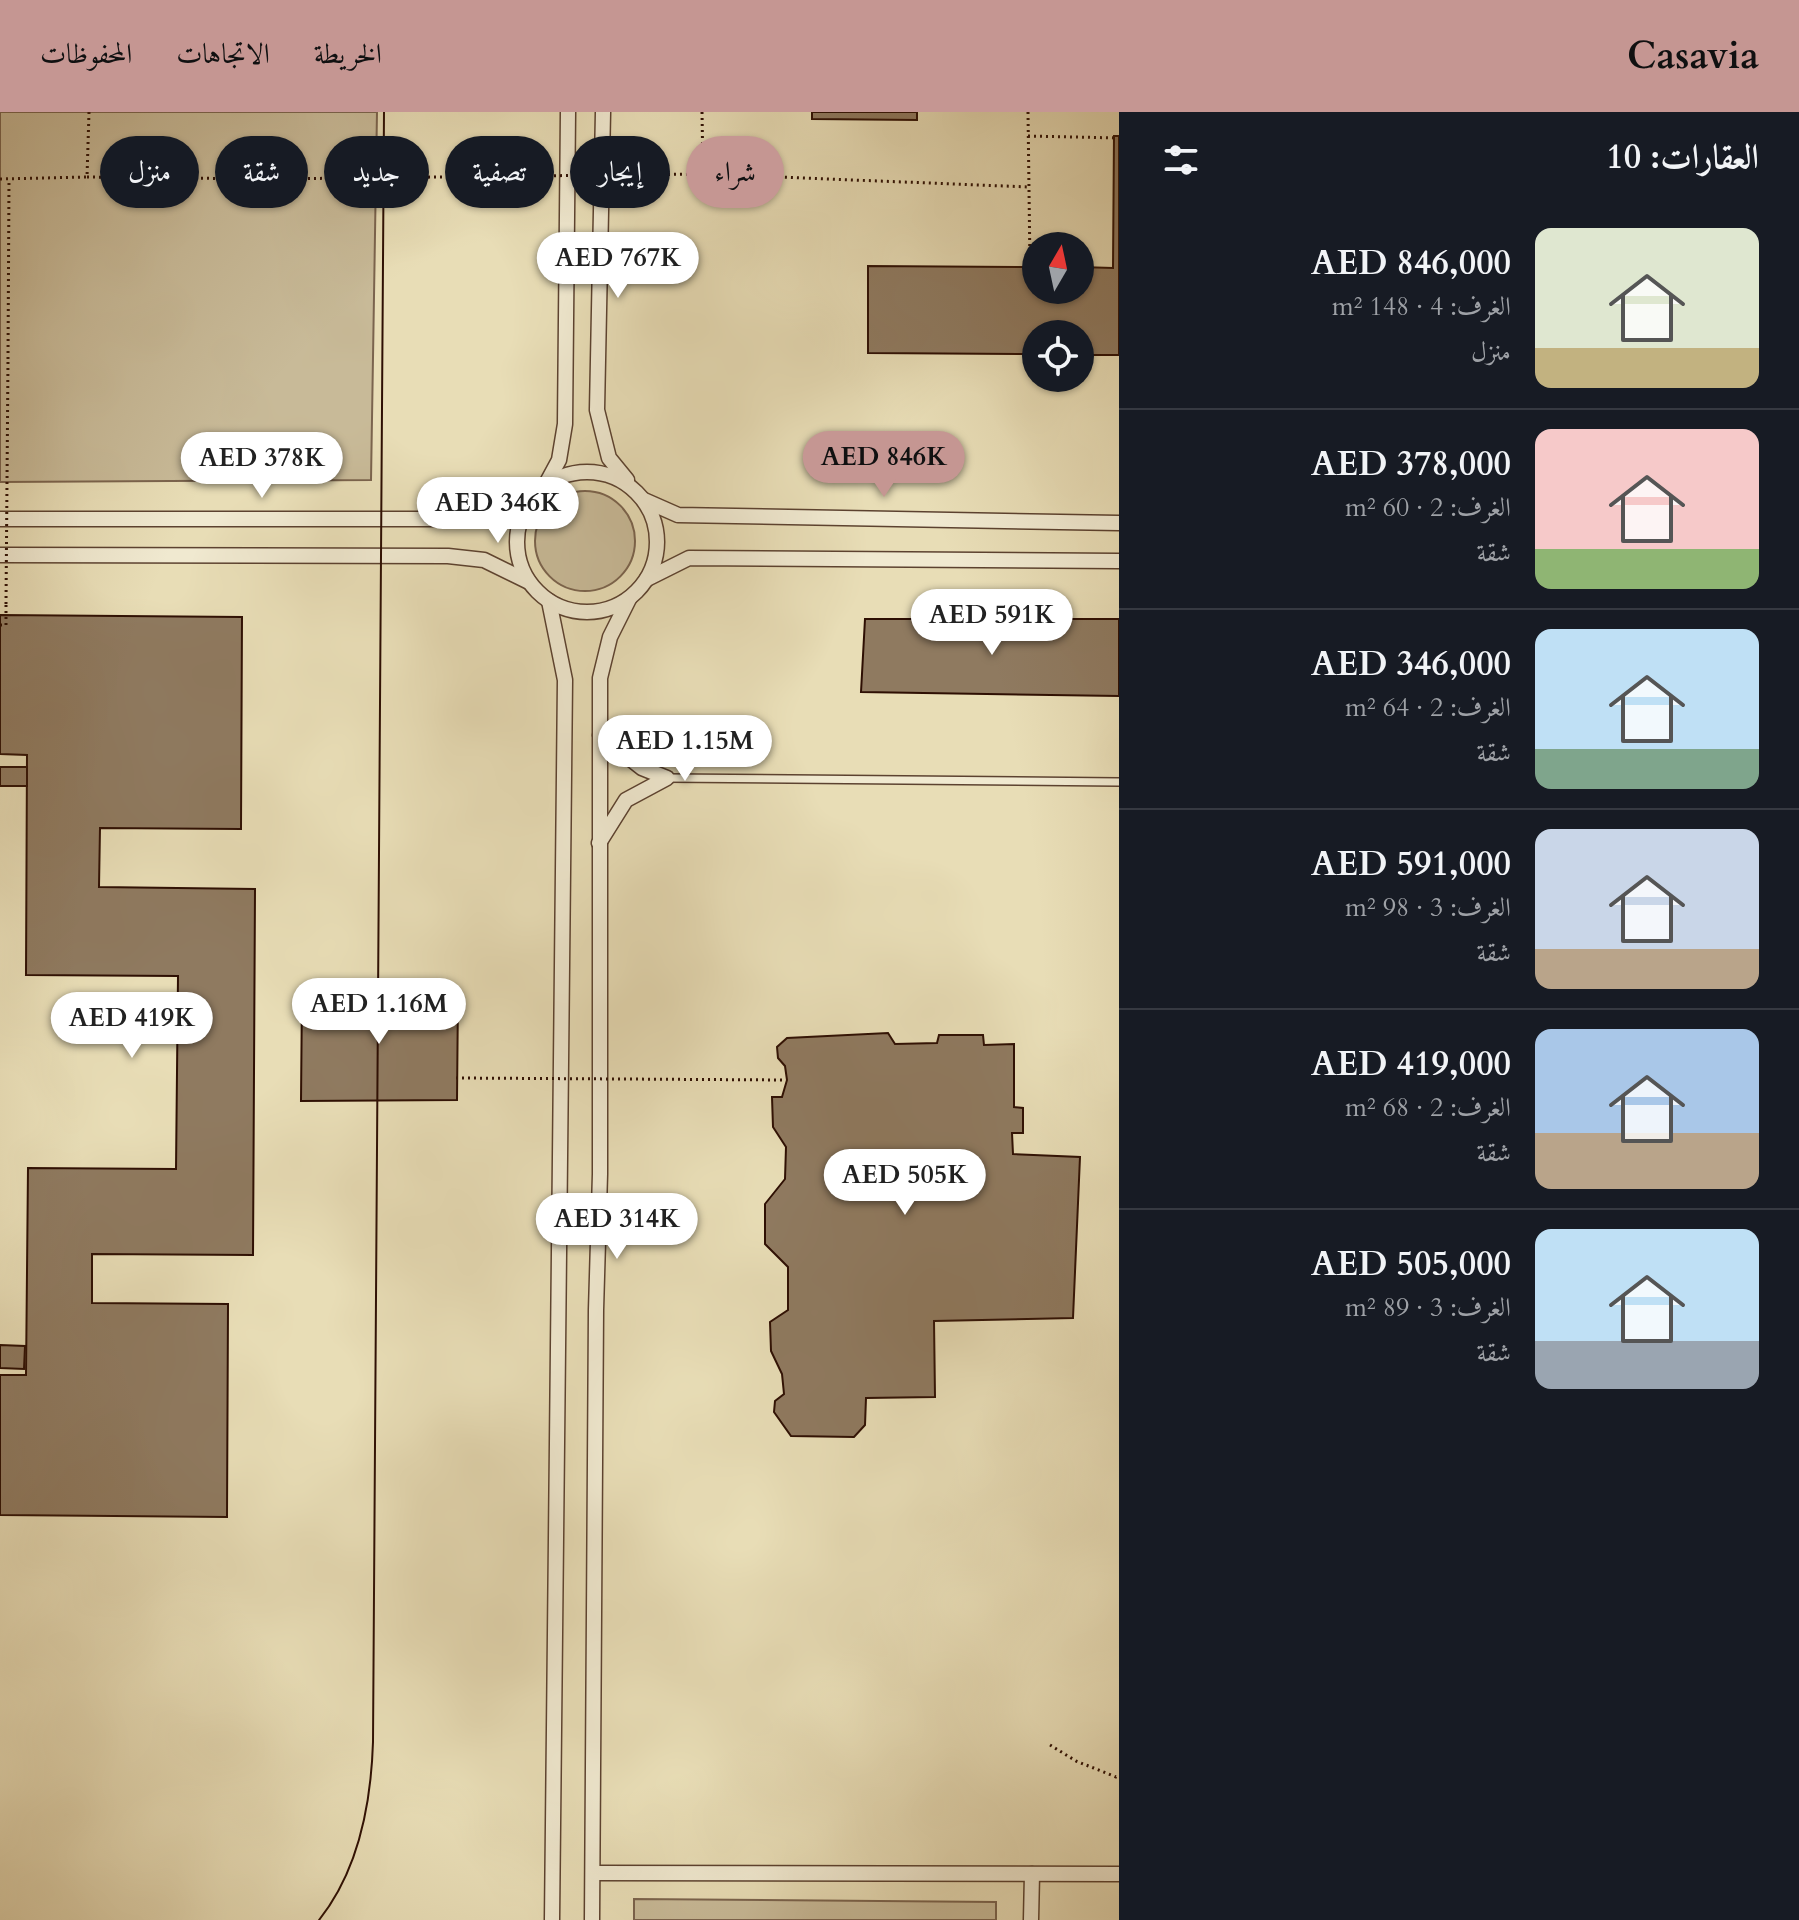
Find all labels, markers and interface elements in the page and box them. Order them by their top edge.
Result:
text: Casavia [1627,30,1759,82]
text: المحفوظات [40,35,132,73]
text: الاتجاهات [176,35,270,73]
text: الخريطة [314,35,382,73]
text: العقارات: 10 [1606,134,1759,180]
chip: منزل [100,136,199,208]
chip: شقة [215,136,308,208]
chip: جديد [324,136,429,208]
chip: تصفية [445,136,554,208]
chip: إيجار [570,136,670,208]
chip: شراء [686,136,784,208]
icon: filters [1159,138,1203,182]
pin: AED 767K [535,232,701,300]
north arrow [1022,232,1094,304]
map controls [1022,232,1094,392]
text: AED 767K [555,240,681,275]
text: AED 846,000 [1311,240,1511,286]
icon: home [1599,260,1695,356]
text: الغرف: 4 · 148 m² [1332,289,1511,324]
button: locate [1022,320,1094,392]
text: منزل [1471,334,1511,369]
pin: AED 846K [801,431,967,499]
pin: AED 378K [179,432,345,500]
text: AED 846K [821,439,947,474]
text: AED 378K [199,440,325,475]
text: AED 378,000 [1311,441,1511,487]
icon: home [1599,461,1695,557]
pin: AED 346K [415,477,581,545]
text: AED 346K [435,485,561,520]
text: الغرف: 2 · 60 m² [1345,490,1511,525]
text: شقة [1477,535,1511,570]
pin: AED 591K [909,589,1075,657]
text: AED 591K [929,597,1055,632]
text: AED 346,000 [1311,641,1511,687]
icon: home [1599,661,1695,757]
text: الغرف: 2 · 64 m² [1345,690,1511,725]
pin: AED 1.15M [593,715,777,783]
text: AED 1.15M [616,723,754,758]
text: شقة [1477,735,1511,770]
text: AED 591,000 [1311,841,1511,887]
icon: home [1599,861,1695,957]
text: الغرف: 3 · 98 m² [1345,890,1511,925]
text: شقة [1477,935,1511,970]
pin: AED 1.16M [287,978,471,1046]
text: AED 1.16M [310,986,448,1021]
pin: AED 419K [49,992,215,1060]
text: AED 419K [69,1000,195,1035]
text: AED 419,000 [1311,1041,1511,1087]
icon: home [1599,1061,1695,1157]
text: الغرف: 2 · 68 m² [1345,1090,1511,1125]
text: شقة [1477,1135,1511,1170]
pin: AED 505K [822,1149,988,1217]
text: AED 505K [842,1157,968,1192]
pin: AED 314K [534,1193,700,1261]
text: AED 314K [554,1201,680,1236]
text: AED 505,000 [1311,1241,1511,1287]
icon: home [1599,1261,1695,1357]
text: الغرف: 3 · 89 m² [1345,1290,1511,1325]
text: شقة [1477,1335,1511,1370]

